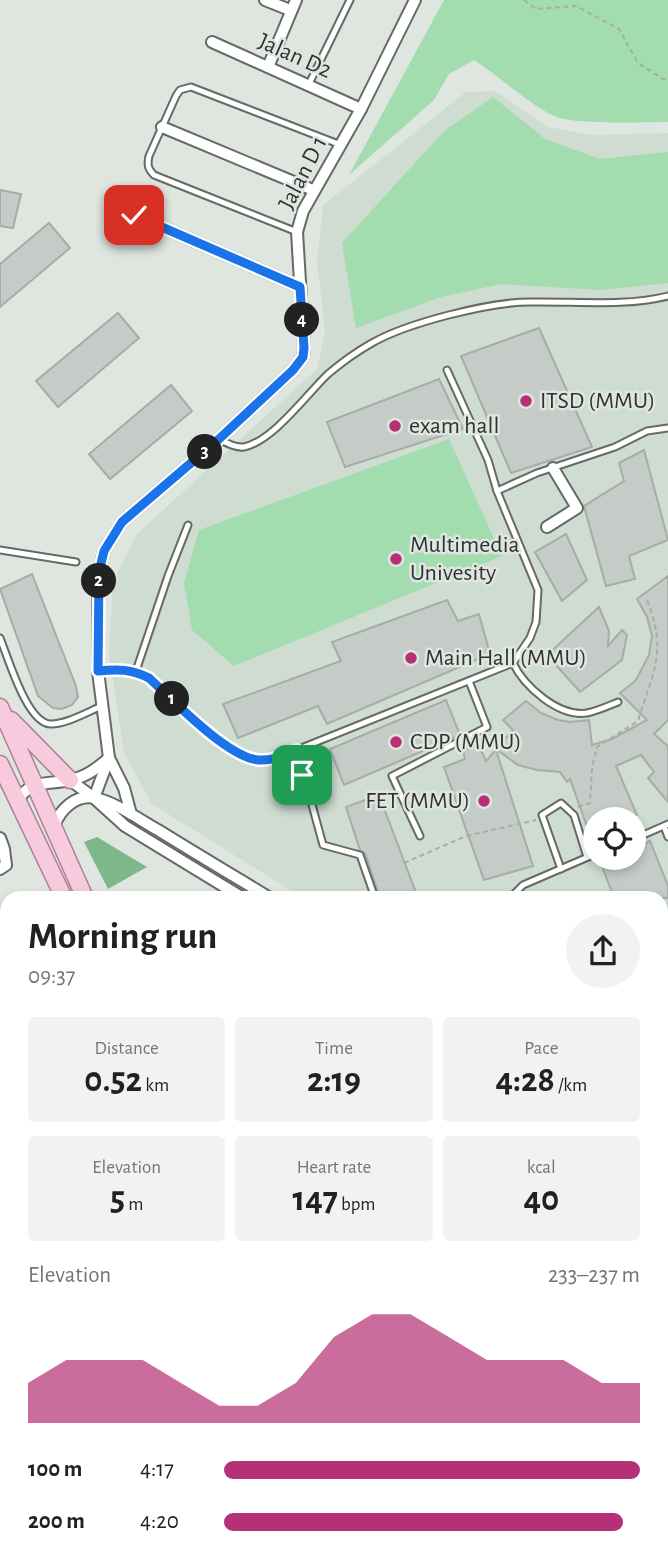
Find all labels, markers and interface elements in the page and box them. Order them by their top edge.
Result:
street label: Jalan D2 [255,29,335,83]
street label: Jalan D 1 [274,132,332,214]
pin [104,185,164,245]
icon: check [115,196,153,234]
pin: 4 [284,302,320,338]
text: 4 [297,310,306,329]
place label: ITSD (MMU) [540,389,655,413]
marker: ITSD (MMU) [518,393,534,409]
place label: exam hall [409,414,499,438]
marker: exam hall [387,418,403,434]
pin: 3 [188,434,222,470]
text: 3 [200,442,209,461]
place label: Multimedia Univesity [410,533,520,585]
marker: Multimedia Univesity [388,551,404,567]
pin: 2 [82,564,116,598]
text: 2 [94,571,103,590]
place label: Main Hall (MMU) [425,646,587,670]
marker: Main Hall (MMU) [403,650,419,666]
pin: 1 [154,682,190,716]
text: 1 [168,689,175,708]
place label: CDP (MMU) [410,730,522,754]
marker: CDP (MMU) [388,734,404,750]
pin [272,745,332,805]
icon: arrive [283,756,321,794]
place label: FET (MMU) [365,789,470,813]
marker: FET (MMU) [476,793,492,809]
map controls [583,807,646,870]
button: locate [583,807,646,870]
button: share [566,914,640,988]
text: Morning run [28,918,217,956]
text: 09:37 [28,965,75,988]
text: Distance [94,1039,159,1058]
text: Time [315,1039,353,1058]
text: Pace [524,1039,558,1058]
text: 0.52 [84,1063,142,1098]
text: 2:19 [307,1063,361,1098]
text: 4:28 [495,1063,555,1098]
text: km [142,1076,169,1095]
text: /km [555,1076,587,1095]
text: Elevation [92,1158,161,1177]
text: Heart rate [297,1158,371,1177]
text: kcal [527,1158,556,1177]
text: 5 [110,1182,125,1217]
text: 147 [293,1182,338,1217]
text: 40 [523,1182,559,1217]
text: m [125,1195,143,1214]
text: bpm [338,1195,375,1214]
text: Elevation [28,1264,111,1287]
text: 233–237 m [548,1264,640,1287]
text: 100 m [28,1458,82,1481]
text: 4:17 [140,1458,174,1481]
text: 200 m [28,1510,85,1533]
text: 4:20 [140,1510,179,1533]

